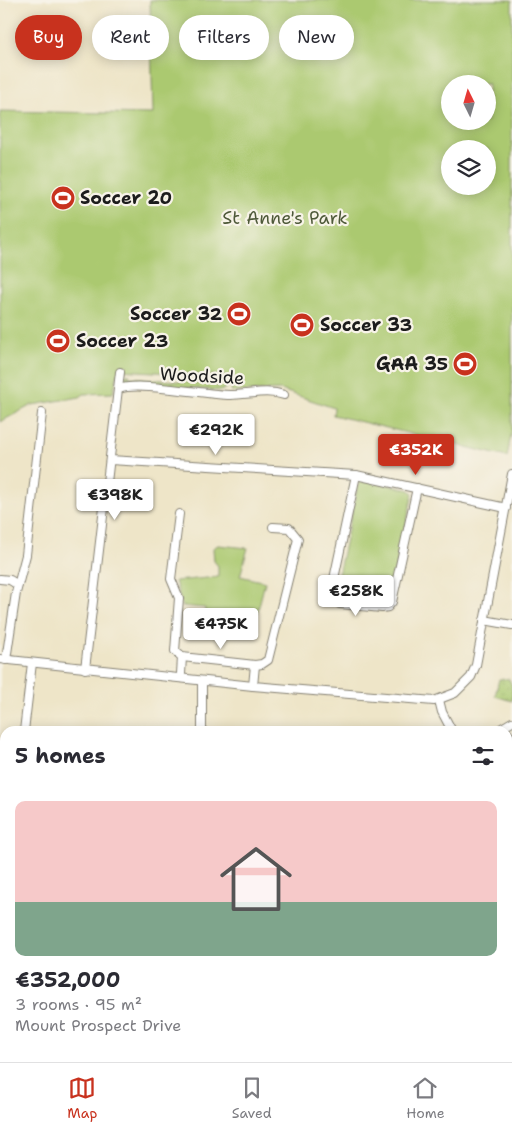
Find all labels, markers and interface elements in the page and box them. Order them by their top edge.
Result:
chip: Buy [15,15,82,60]
chip: Rent [92,15,169,60]
chip: Filters [179,15,269,60]
chip: New [279,15,354,60]
north arrow [441,75,496,130]
map controls [441,75,496,195]
button: layers [441,140,496,195]
sports icon: Soccer 20 [50,185,76,211]
place label: Soccer 20 [80,186,172,210]
park label: St Anne's Park [222,206,348,230]
sports icon: Soccer 32 [226,301,252,327]
place label: Soccer 32 [130,302,222,326]
sports icon: Soccer 33 [289,312,315,338]
place label: Soccer 33 [320,313,412,337]
sports icon: Soccer 23 [45,328,71,354]
place label: Soccer 23 [76,329,168,353]
sports icon: GAA 35 [452,351,478,377]
place label: GAA 35 [376,352,448,376]
street label: Woodside [159,362,245,390]
pin: €292K [181,414,251,456]
text: €292K [189,419,243,440]
pin: €352K [381,434,451,476]
text: €352K [389,439,443,460]
pin: €398K [80,478,150,521]
text: €398K [87,484,143,505]
pin: €258K [321,574,391,617]
text: €258K [329,580,383,601]
pin: €475K [186,608,256,650]
text: €475K [194,613,248,634]
text: 5 homes [15,742,106,770]
icon: filters [469,742,497,770]
icon: home [211,834,301,924]
text: €352,000 [15,966,121,994]
text: 3 rooms · 95 m² [15,994,142,1015]
text: Mount Prospect Drive [15,1015,181,1036]
tab: Map [67,1074,97,1122]
tab: Saved [232,1074,272,1122]
tab: Home [406,1074,445,1122]

